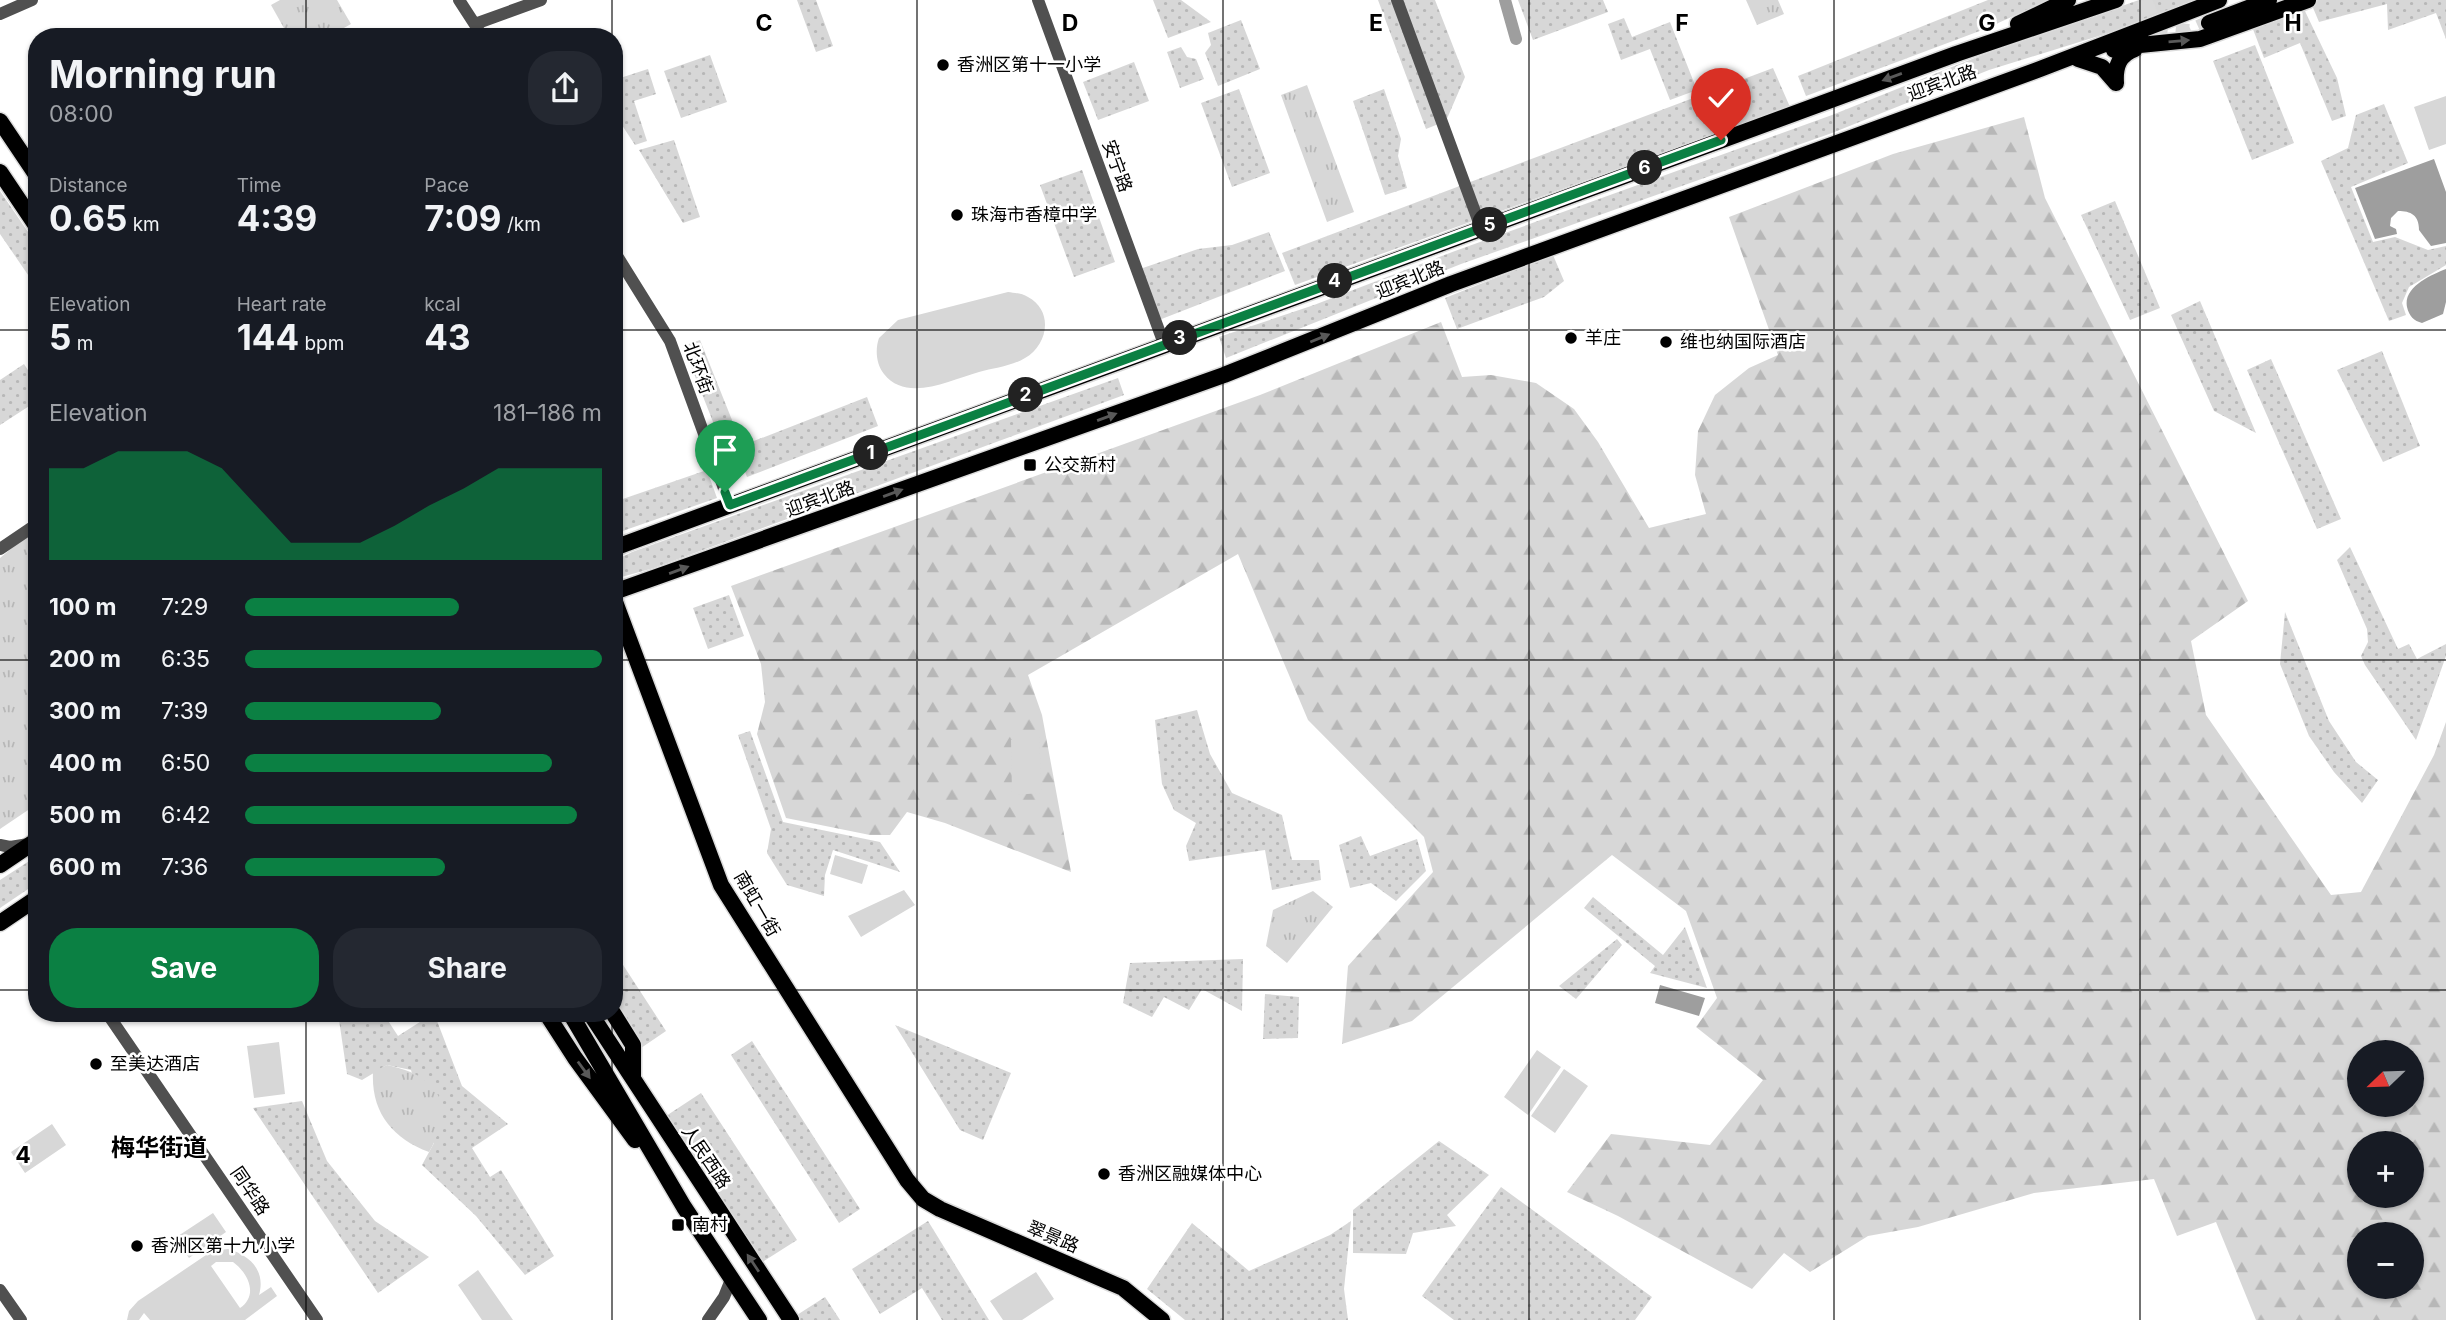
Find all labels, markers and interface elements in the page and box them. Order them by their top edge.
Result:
text: C [755,9,773,37]
text: D [1062,9,1078,37]
text: E [1369,9,1383,37]
text: F [1675,9,1689,37]
text: G [1978,9,1996,37]
text: H [2284,9,2302,37]
one-way arrow [2168,35,2190,46]
text: Morning run [49,51,277,97]
button: share [528,51,602,125]
place label: 香洲区第十一小学 [957,54,1101,75]
marker: 香洲区第十一小学 [935,57,951,73]
street label: 迎宾北路 [1904,60,1979,105]
pin [1691,68,1751,140]
one-way arrow [1881,72,1902,83]
icon: check [1702,79,1740,117]
text: 08:00 [49,100,113,128]
street label: 安宁路 [1098,137,1137,195]
pin: 6 [1628,150,1662,186]
text: 6 [1638,156,1651,179]
text: Distance [49,174,127,197]
text: Time [237,174,281,197]
text: Pace [424,174,469,197]
text: 0.65 [49,197,127,239]
text: 4:39 [237,197,317,239]
text: 7:09 [424,197,502,239]
place label: 珠海市香樟中学 [971,204,1097,225]
marker: 珠海市香樟中学 [949,207,965,223]
pin: 5 [1472,208,1508,243]
text: km [127,213,160,236]
text: /km [502,213,541,236]
text: 5 [1483,213,1496,236]
street label: 迎宾北路 [1373,256,1447,303]
pin: 4 [1318,264,1352,298]
text: 4 [1328,269,1341,292]
text: Elevation [49,293,130,316]
text: Heart rate [237,293,327,316]
text: kcal [424,293,461,316]
text: 5 [49,316,71,358]
text: 144 [237,316,299,358]
text: 43 [424,316,471,358]
pin: 3 [1162,320,1198,356]
text: 3 [1173,326,1186,349]
place label: 羊庄 [1585,327,1621,348]
marker: 羊庄 [1563,330,1579,346]
place label: 维也纳国际酒店 [1680,331,1806,352]
text: m [71,332,93,355]
text: bpm [299,332,344,355]
one-way arrow [1310,332,1331,343]
marker: 维也纳国际酒店 [1658,334,1674,350]
street label: 北环街 [679,339,718,397]
pin: 2 [1009,378,1044,412]
text: 2 [1020,383,1031,406]
text: Elevation [49,399,148,427]
text: 181–186 m [493,399,602,427]
one-way arrow [1097,411,1118,422]
pin [695,420,755,492]
icon: arrive [706,431,744,469]
pin: 1 [854,435,888,470]
text: 1 [866,441,875,464]
place label: 公交新村 [1044,454,1116,475]
marker: 公交新村 [1022,457,1038,473]
street label: 迎宾北路 [782,476,857,521]
one-way arrow [882,487,903,498]
one-way arrow [668,564,689,575]
text: 100 m [49,593,116,621]
text: 7:29 [161,593,208,621]
text: 200 m [49,645,121,673]
text: 6:35 [161,645,210,673]
text: 300 m [49,697,121,725]
text: 7:39 [161,697,208,725]
text: 400 m [49,749,122,777]
text: 6:50 [161,749,210,777]
text: 500 m [49,801,121,829]
text: 6:42 [161,801,211,829]
text: 600 m [49,853,121,881]
text: 7:36 [161,853,208,881]
street label: 南虹一街 [730,867,785,940]
button: Save [49,928,319,1008]
button: Share [333,928,602,1008]
north arrow [2347,1040,2424,1116]
map controls [2347,1040,2424,1299]
place label: 至美达酒店 [110,1053,200,1074]
marker: 至美达酒店 [88,1056,104,1072]
one-way arrow [577,1061,591,1079]
street label: 人民西路 [678,1121,735,1192]
button: + [2347,1131,2424,1208]
district label: 梅华街道 [111,1133,207,1162]
text: 4 [15,1141,31,1169]
street label: 同华路 [227,1162,274,1219]
place label: 香洲区融媒体中心 [1118,1163,1262,1184]
marker: 香洲区融媒体中心 [1096,1166,1112,1182]
place label: 南村 [692,1214,728,1235]
street label: 翠景路 [1024,1216,1082,1257]
marker: 南村 [670,1217,686,1233]
button: − [2347,1222,2424,1299]
place label: 香洲区第十九小学 [151,1235,295,1256]
marker: 香洲区第十九小学 [129,1238,145,1254]
one-way arrow [746,1254,760,1272]

